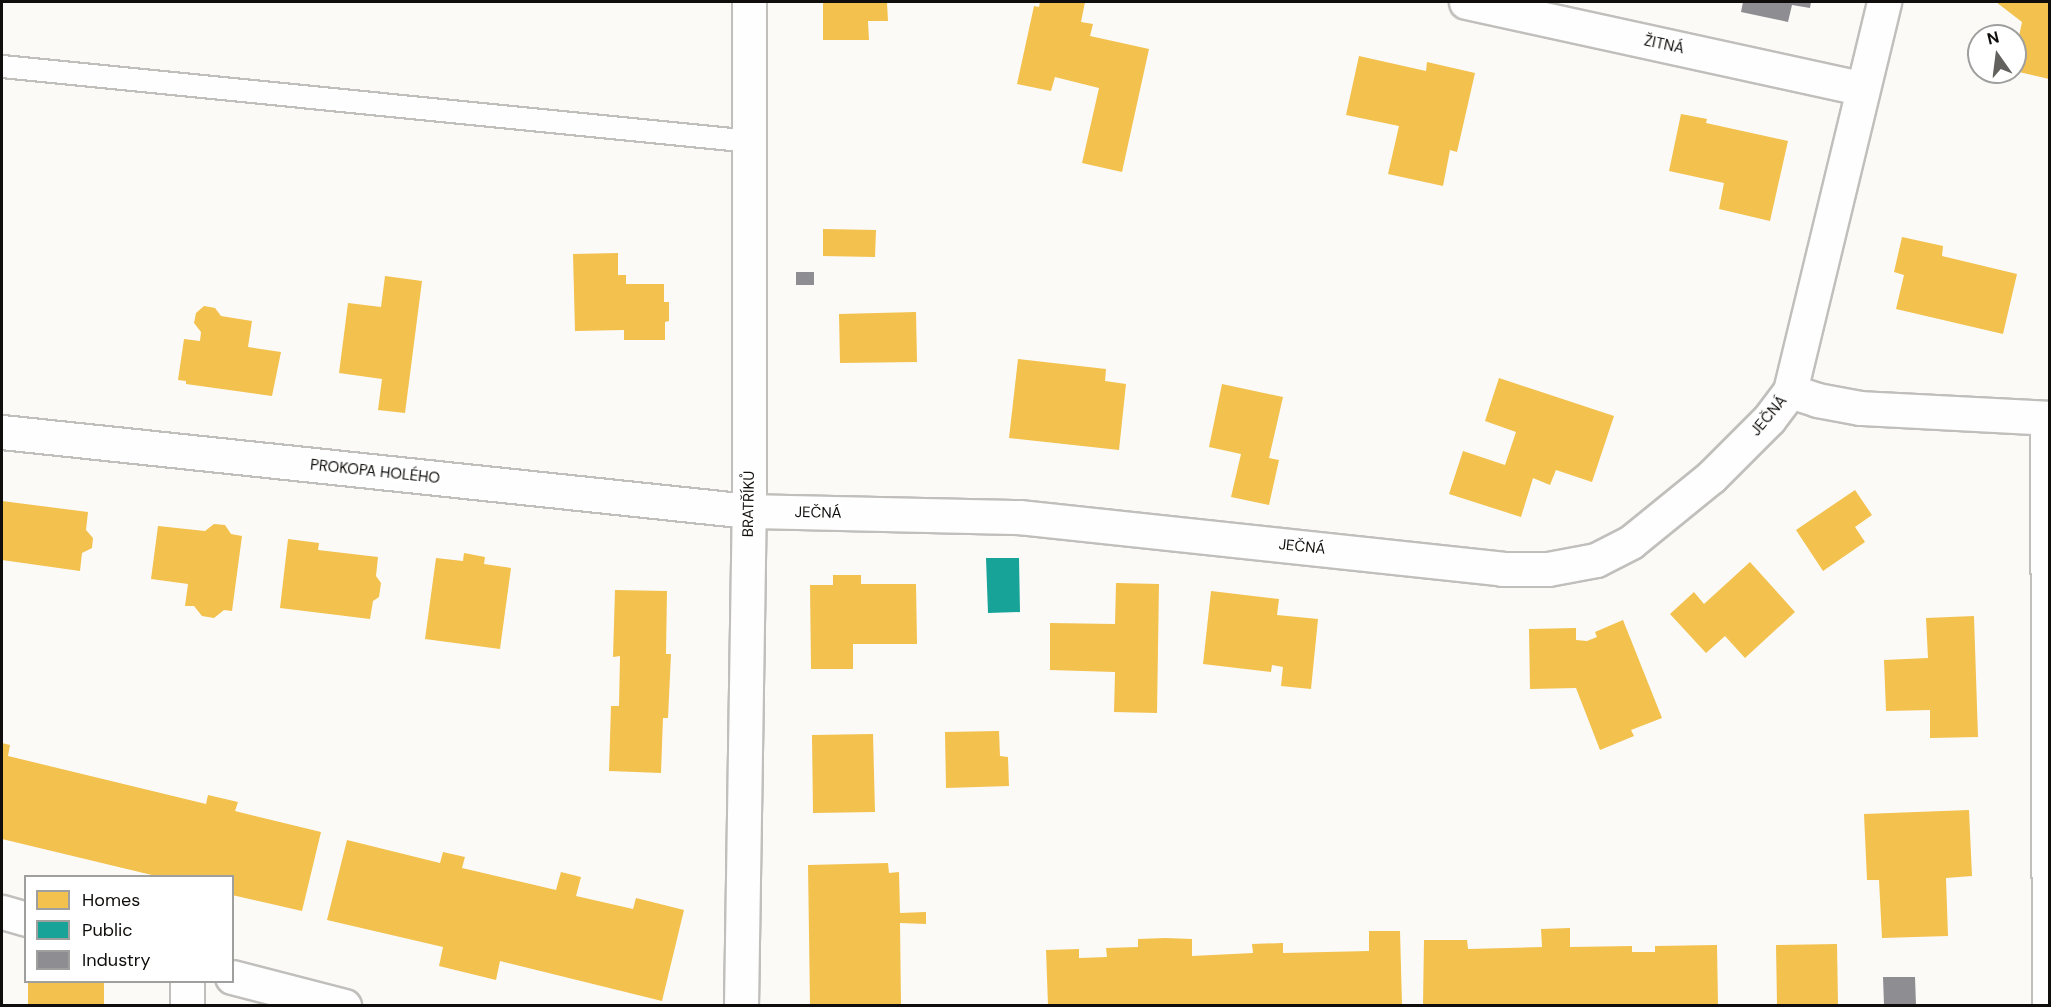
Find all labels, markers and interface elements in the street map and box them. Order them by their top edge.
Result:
north arrow [1967,24,2027,84]
text: N [1985,26,2001,50]
street label: ŽITNÁ [1642,32,1686,58]
street label: JEČNÁ [1747,392,1791,440]
street label: PROKOPA HOLÉHO [309,456,441,488]
street label: BRATŘÍKŮ [739,471,759,537]
street label: JEČNÁ [794,504,842,522]
street label: JEČNÁ [1278,536,1326,558]
legend [24,875,234,983]
text: Homes [82,888,140,912]
text: Public [82,918,133,942]
text: Industry [82,948,151,972]

